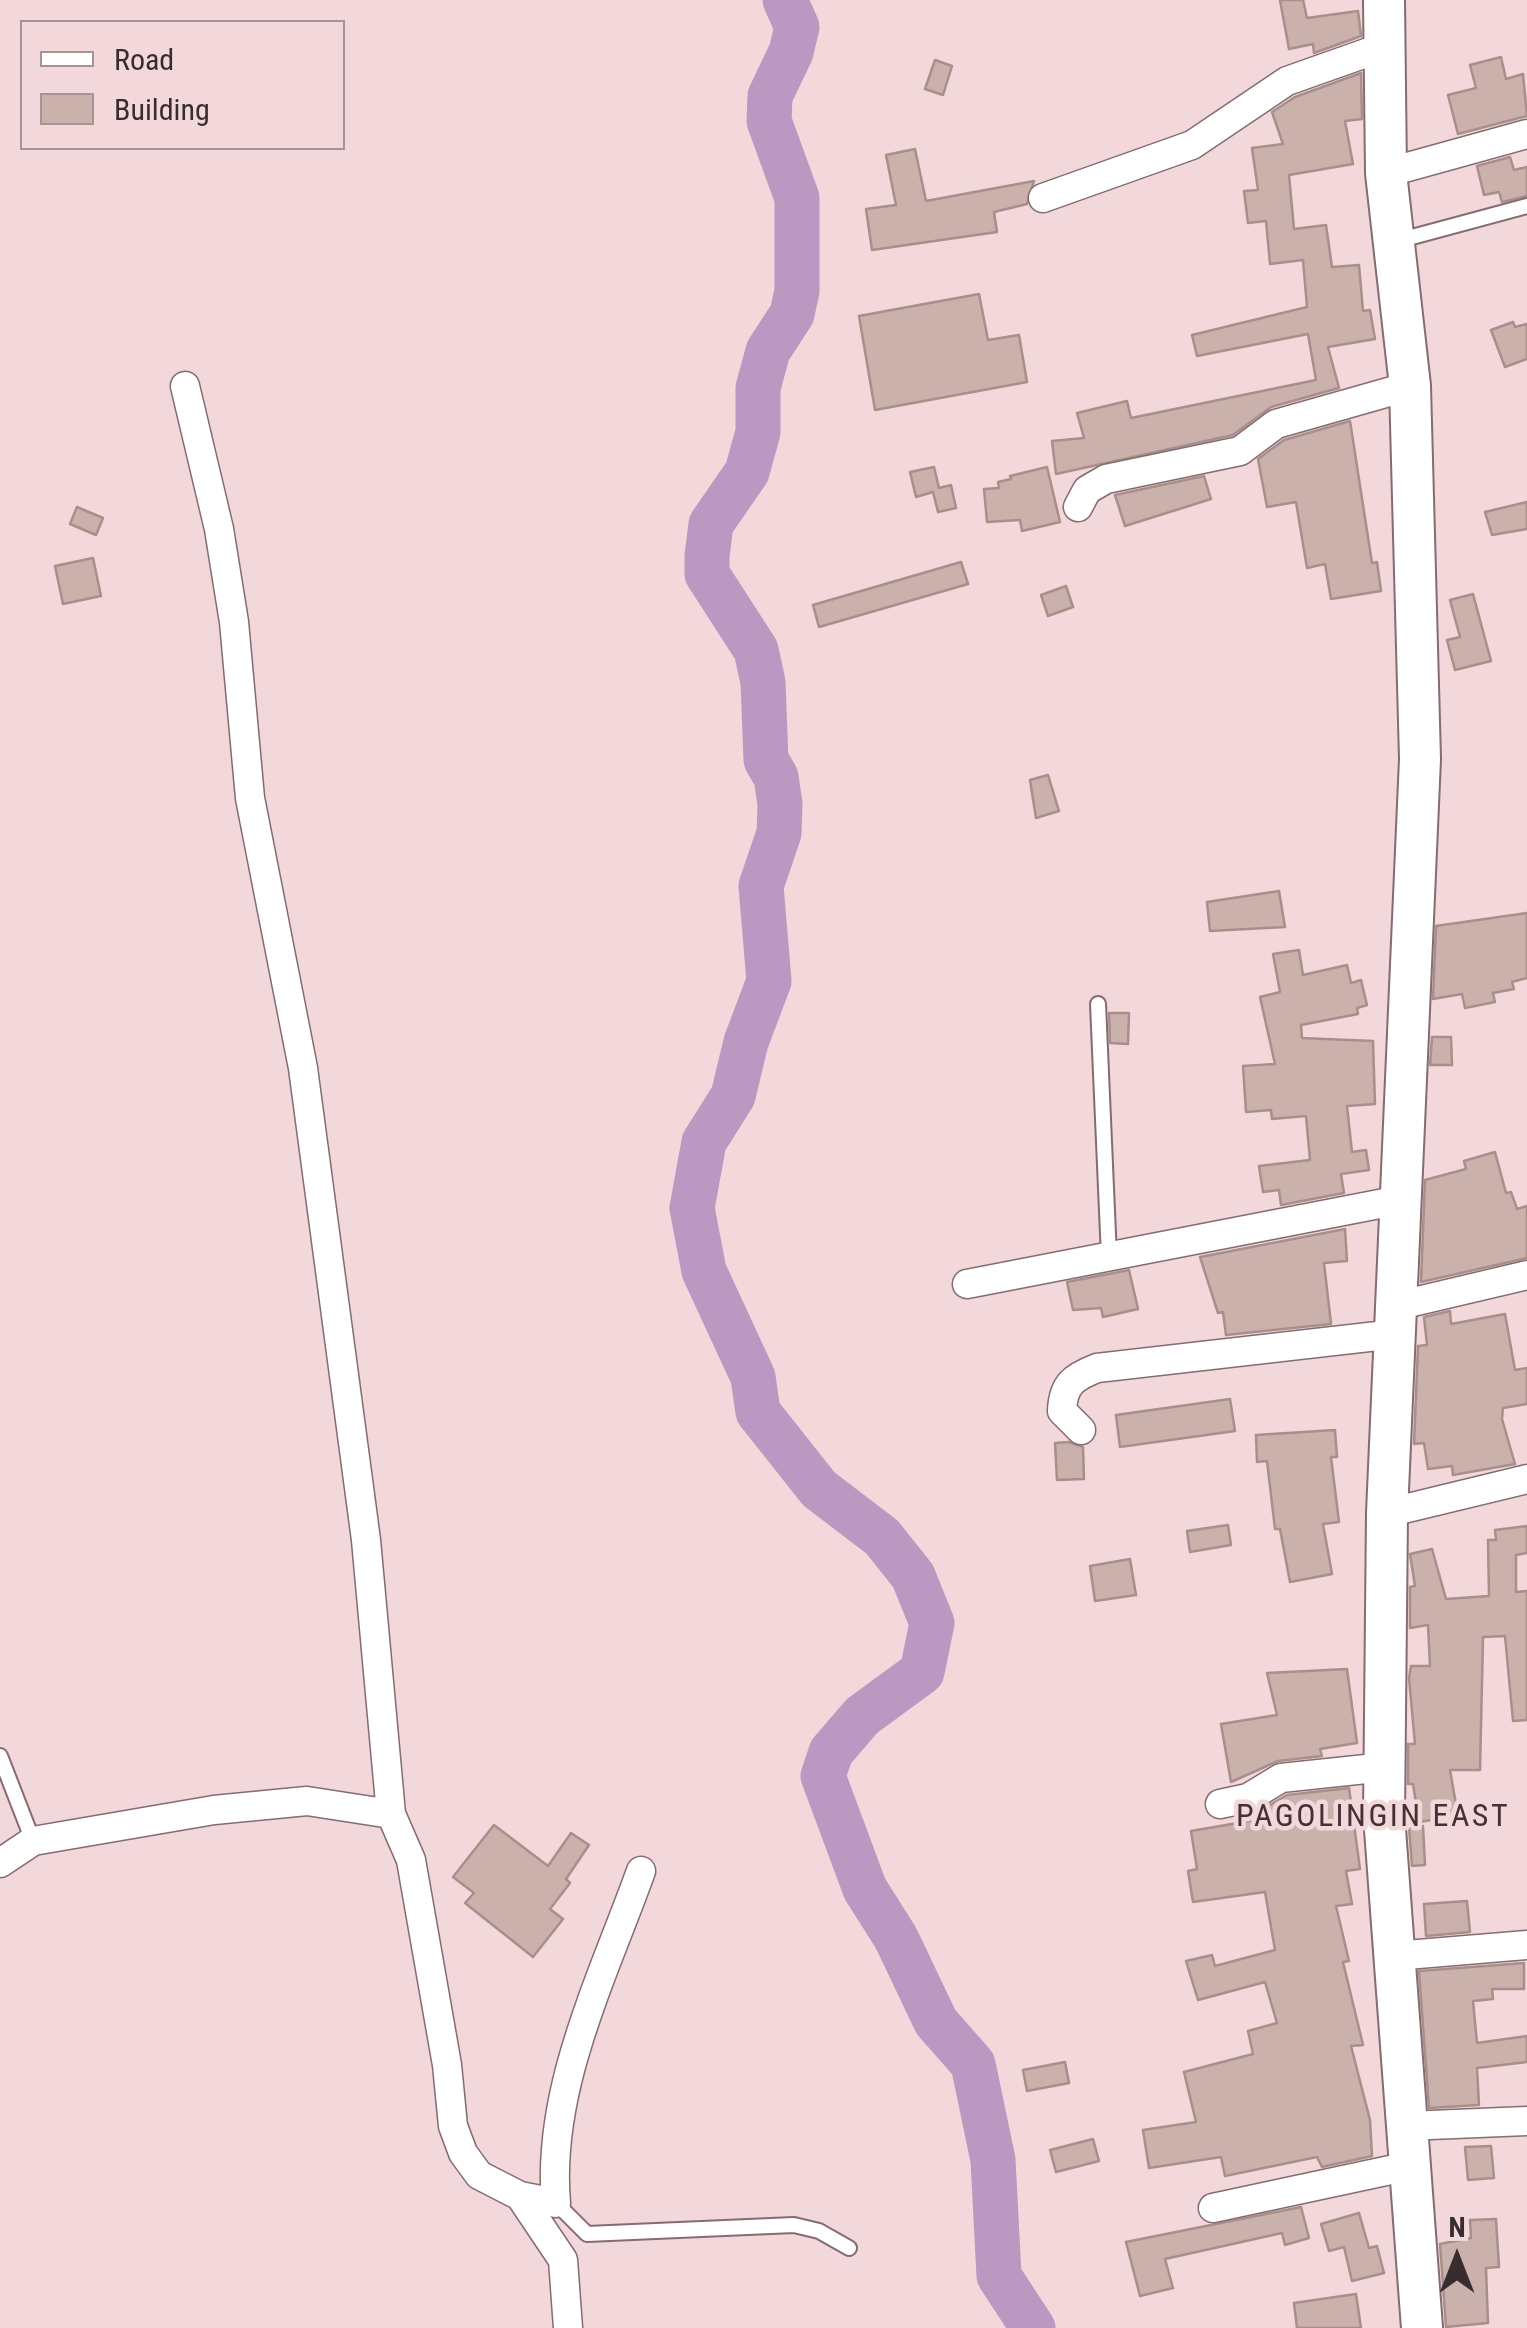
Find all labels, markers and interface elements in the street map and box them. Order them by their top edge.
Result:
legend [20,20,345,150]
text: Road [114,42,174,77]
text: Building [114,92,210,127]
district label: PAGOLINGIN EAST [1236,1799,1510,1837]
north arrow [1407,2208,1507,2308]
text: N [1448,2211,1466,2244]

